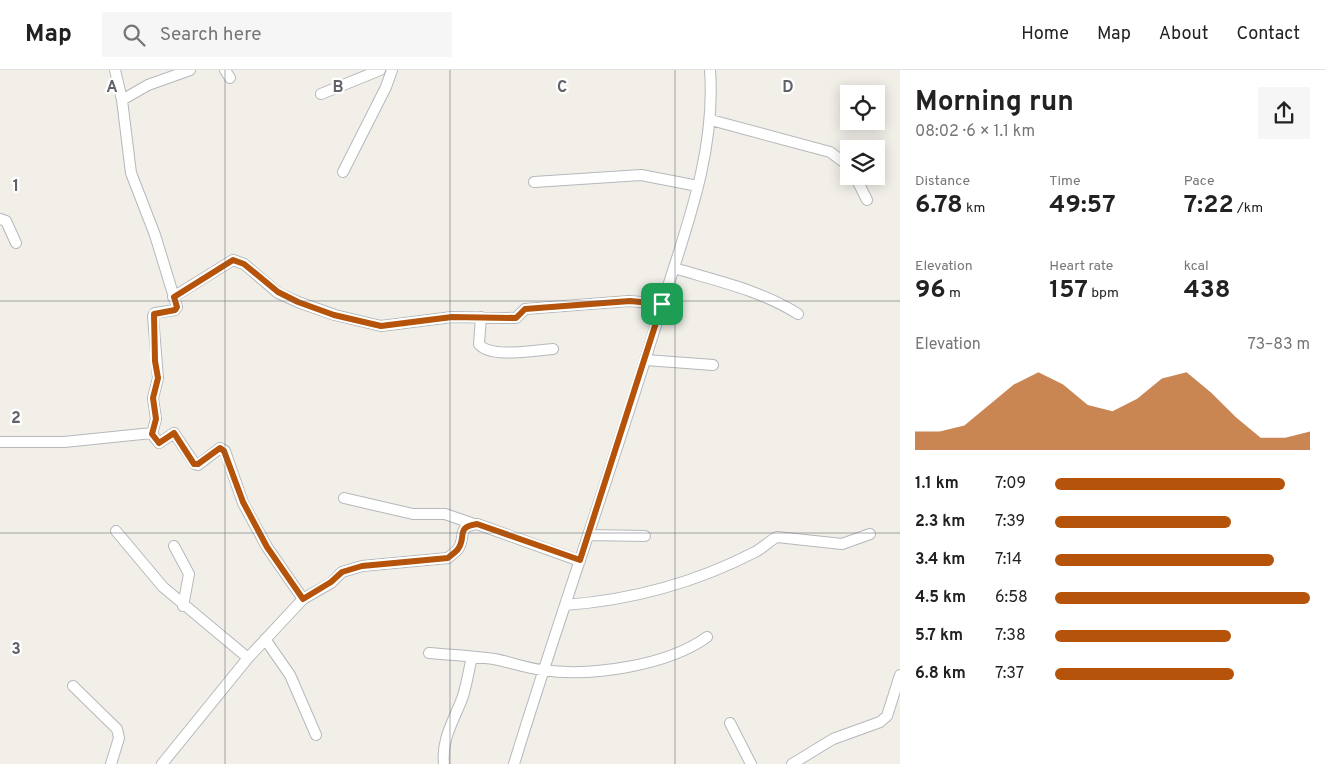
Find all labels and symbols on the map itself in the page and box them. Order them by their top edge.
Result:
text: A [106,78,118,98]
text: B [332,78,344,98]
text: C [557,78,567,98]
text: D [782,78,794,98]
text: 1 [13,177,19,197]
pin [641,283,683,325]
text: 2 [11,409,21,429]
text: 3 [11,640,21,660]

